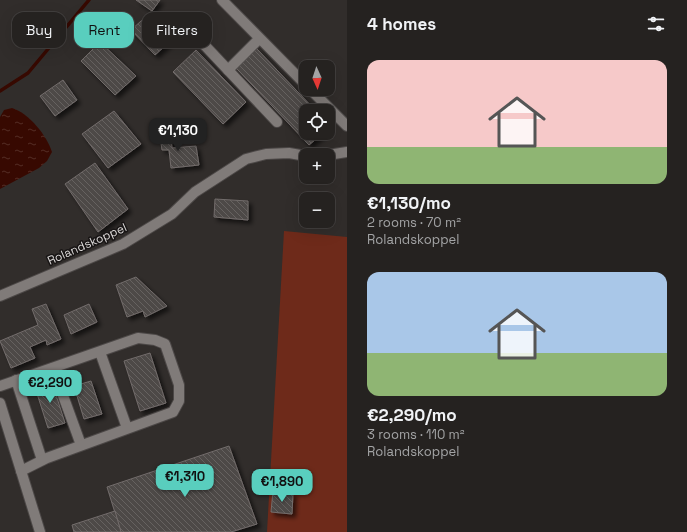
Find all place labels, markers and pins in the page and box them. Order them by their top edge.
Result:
pin: €1,130 [145,118,211,152]
pin: €2,290 [17,370,83,404]
pin: €1,310 [152,464,218,498]
pin: €1,890 [249,469,315,503]

